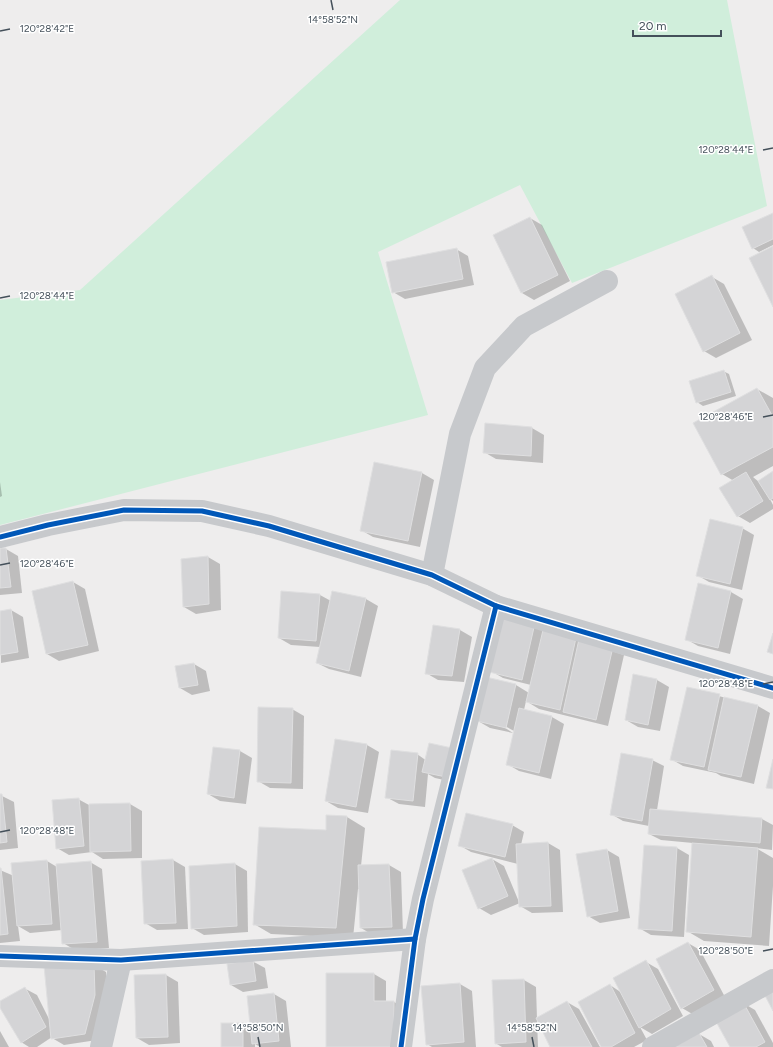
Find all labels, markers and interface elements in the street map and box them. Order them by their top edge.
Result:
scale bar [633,12,721,38]
text: 14°58'52"N [308,13,358,26]
text: 20 m [639,19,667,33]
text: 120°28'42"E [20,22,74,35]
text: 120°28'44"E [698,143,754,156]
text: 120°28'44"E [19,289,75,302]
text: 120°28'46"E [699,410,753,423]
text: 120°28'46"E [20,557,74,570]
text: 120°28'48"E [698,677,754,690]
text: 120°28'48"E [19,824,75,837]
text: 120°28'50"E [699,944,753,957]
text: 14°58'50"N [232,1021,284,1034]
text: 14°58'52"N [507,1021,557,1034]

